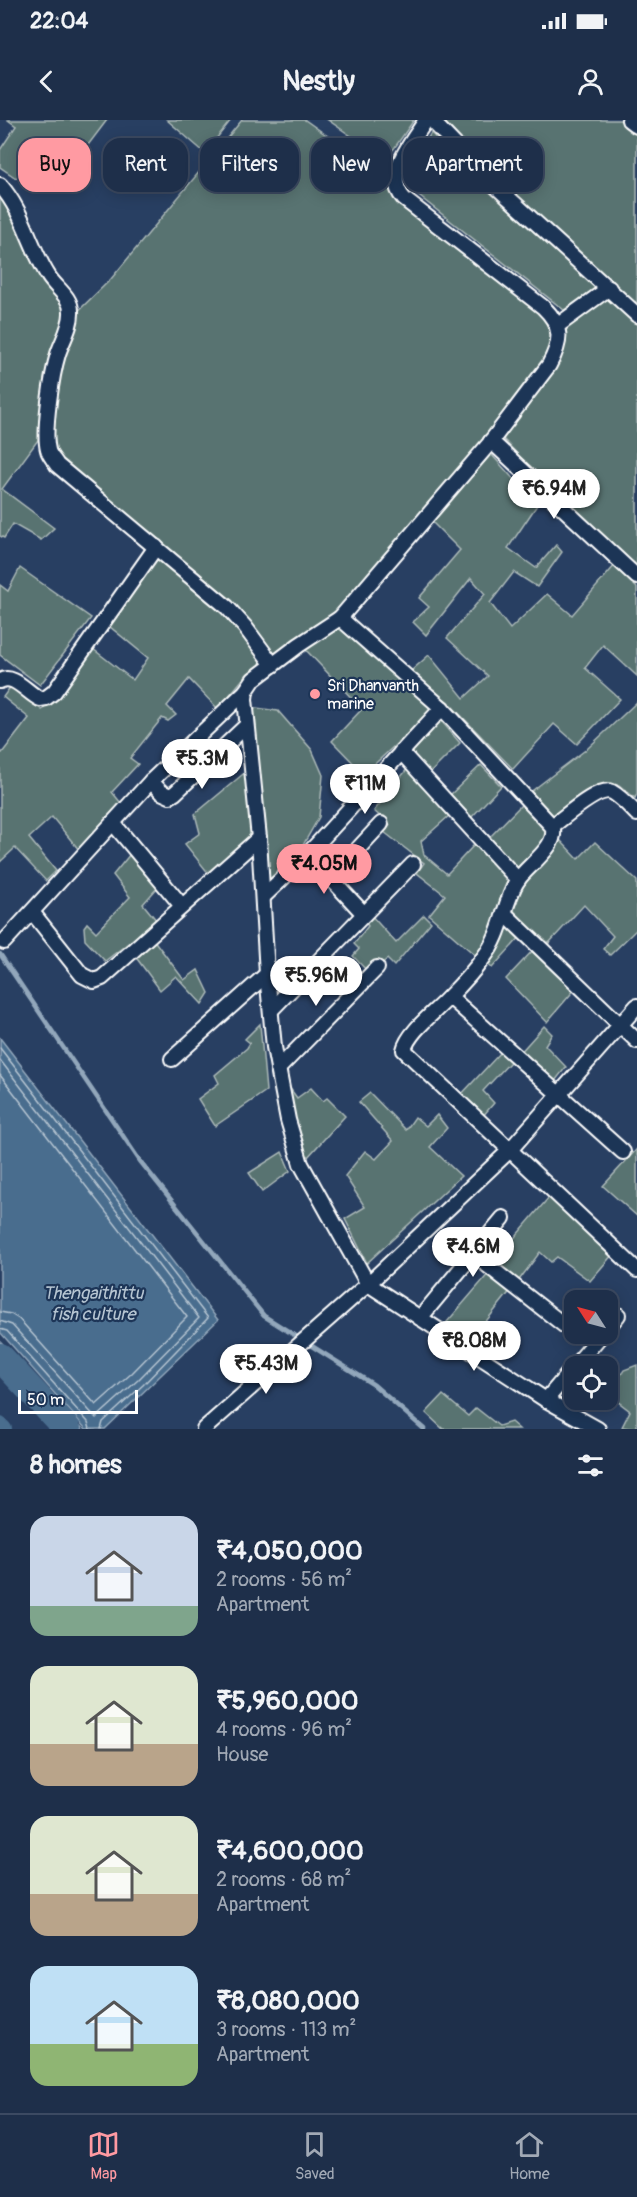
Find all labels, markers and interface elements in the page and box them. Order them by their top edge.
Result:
text: 22:04 [30,7,88,35]
icon: back [30,65,63,98]
text: Nestly [282,65,355,98]
icon: person [574,65,607,98]
chip: Buy [18,138,91,192]
chip: Rent [103,138,188,192]
chip: Filters [200,138,299,192]
chip: New [311,138,391,192]
chip: Apartment [403,138,543,192]
pin: ₹6.94M [505,469,603,520]
text: ₹6.94M [522,476,586,501]
place label: Sri Dhanvanth marine [327,676,419,714]
marker: Sri Dhanvanth marine [308,687,322,701]
pin: ₹5.3M [160,739,244,790]
text: ₹5.3M [176,746,228,771]
pin: ₹11M [329,764,401,815]
text: ₹11M [344,771,386,796]
pin: ₹4.05M [275,844,373,895]
text: ₹4.05M [291,851,357,876]
pin: ₹5.96M [267,956,365,1007]
text: ₹5.96M [284,963,348,988]
pin: ₹4.6M [431,1227,515,1278]
text: ₹4.6M [446,1234,500,1259]
water label: Thengaithittu fish culture [43,1282,144,1326]
north arrow [564,1290,618,1344]
map controls [564,1290,618,1410]
pin: ₹8.08M [425,1321,523,1372]
text: ₹8.08M [442,1328,506,1353]
pin: ₹5.43M [217,1344,315,1395]
text: ₹5.43M [234,1351,298,1376]
button: locate [564,1356,618,1410]
scale bar [18,1387,138,1414]
text: 50 m [27,1390,64,1410]
text: 8 homes [30,1449,122,1481]
icon: filters [574,1449,607,1482]
text: ₹4,050,000 [216,1535,363,1567]
icon: home [78,1540,150,1612]
text: 2 rooms · 56 m² [216,1567,352,1592]
text: Apartment [216,1592,309,1617]
text: ₹5,960,000 [216,1685,358,1717]
icon: home [78,1690,150,1762]
text: 4 rooms · 96 m² [216,1717,352,1742]
text: House [216,1742,268,1767]
text: ₹4,600,000 [216,1835,364,1867]
icon: home [78,1840,150,1912]
text: 2 rooms · 68 m² [216,1867,351,1892]
text: Apartment [216,1892,309,1917]
text: ₹8,080,000 [216,1985,360,2017]
icon: home [78,1990,150,2062]
text: 3 rooms · 113 m² [216,2017,356,2042]
text: Apartment [216,2042,309,2067]
tab: Map [87,2128,120,2184]
tab: Saved [295,2128,335,2184]
tab: Home [509,2128,550,2184]

